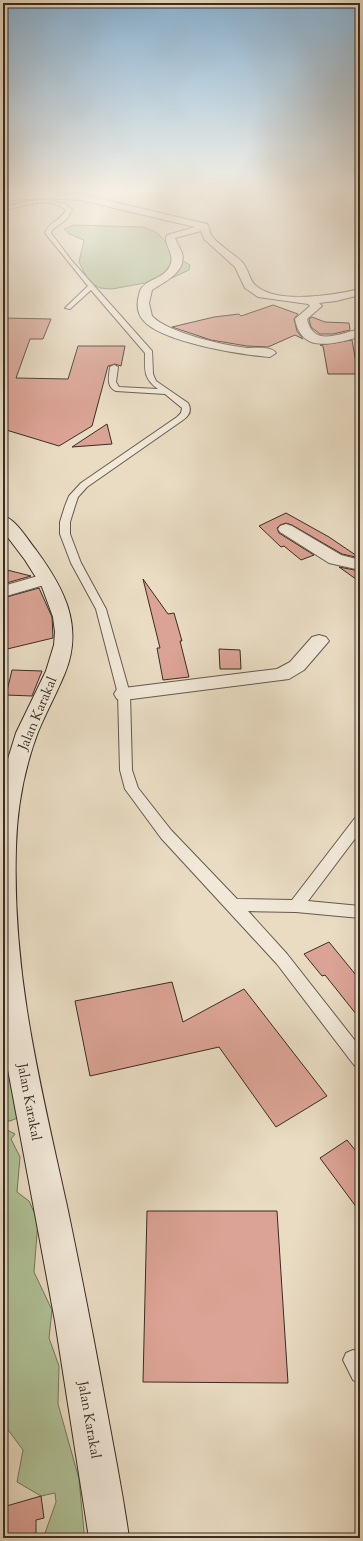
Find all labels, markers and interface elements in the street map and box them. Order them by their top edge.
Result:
street label: Jalan Karakal [14,674,63,755]
street label: Jalan Karakal [11,1061,45,1143]
street label: Jalan Karakal [71,1379,105,1461]

